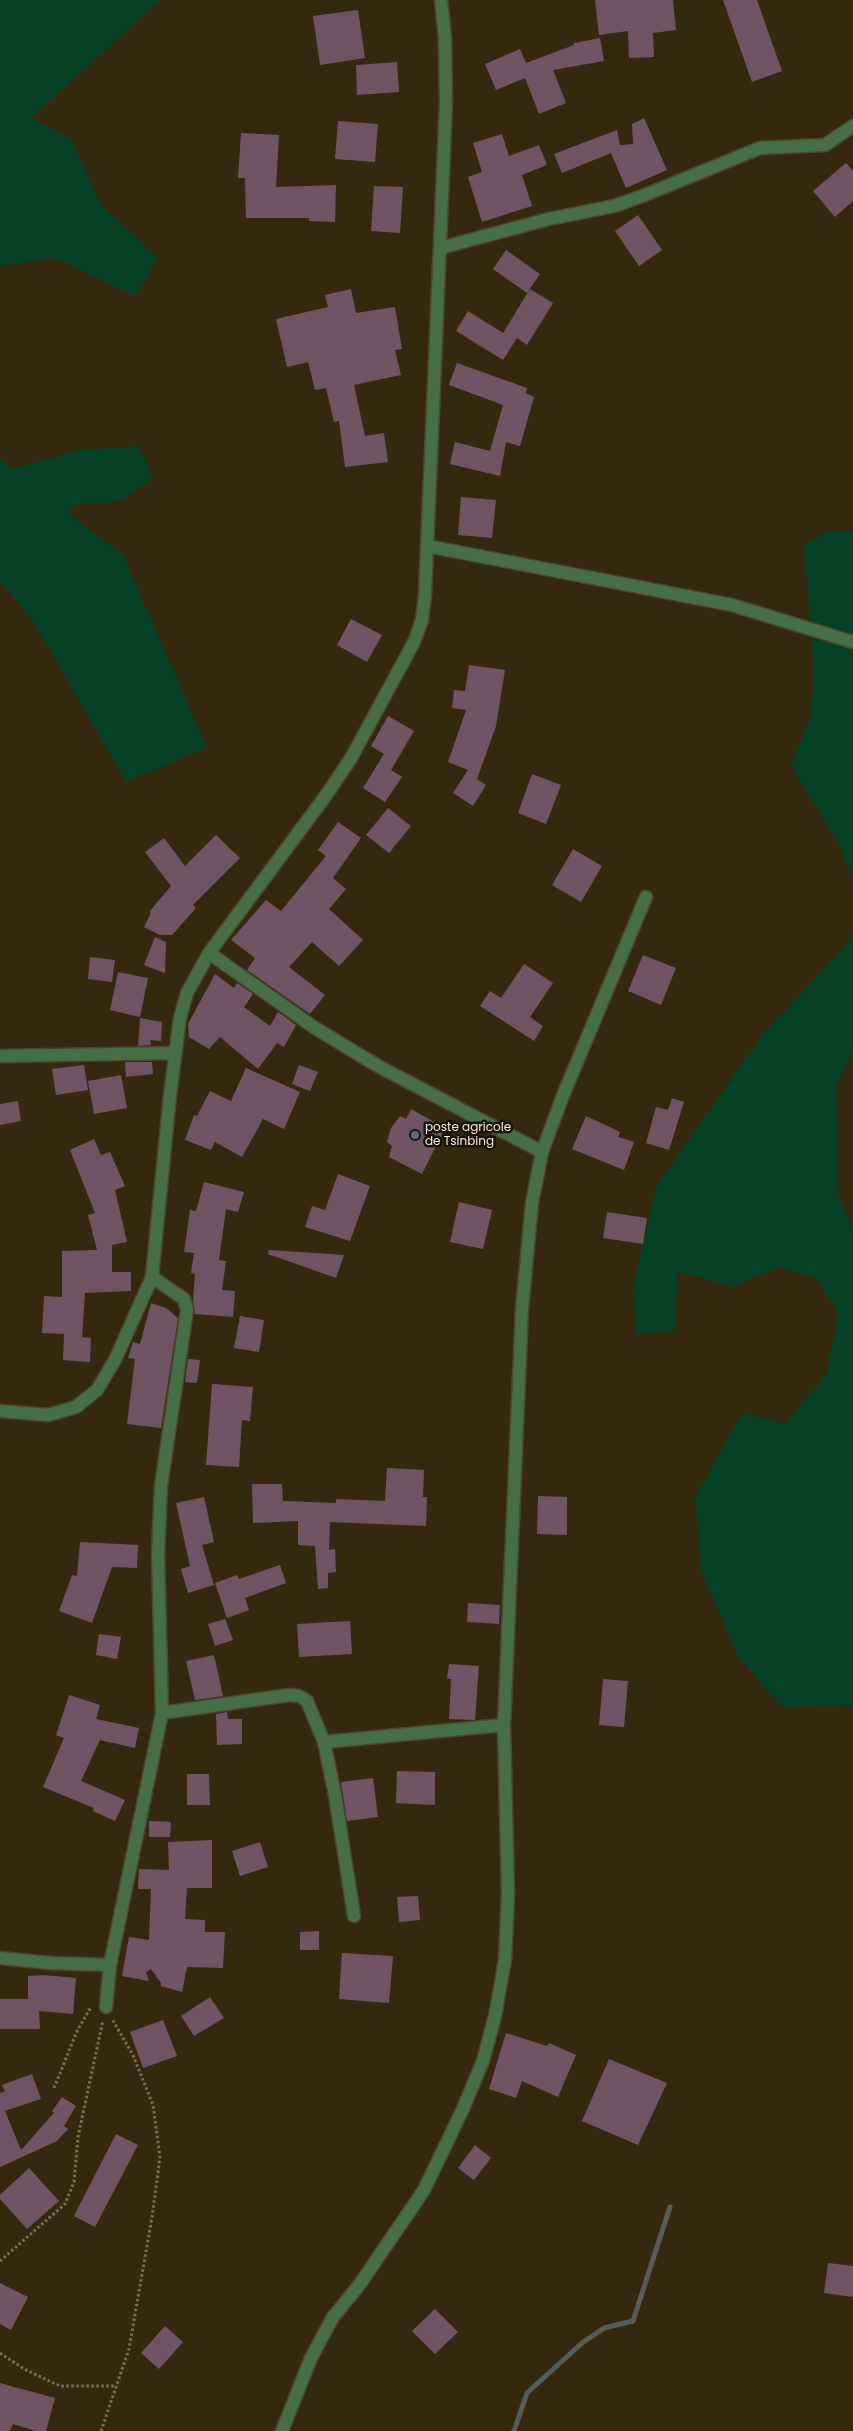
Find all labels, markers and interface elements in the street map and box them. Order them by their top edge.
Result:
place label: poste agricole de Tsinbing [425,1121,511,1149]
marker: poste agricole de Tsinbing [409,1129,421,1141]

